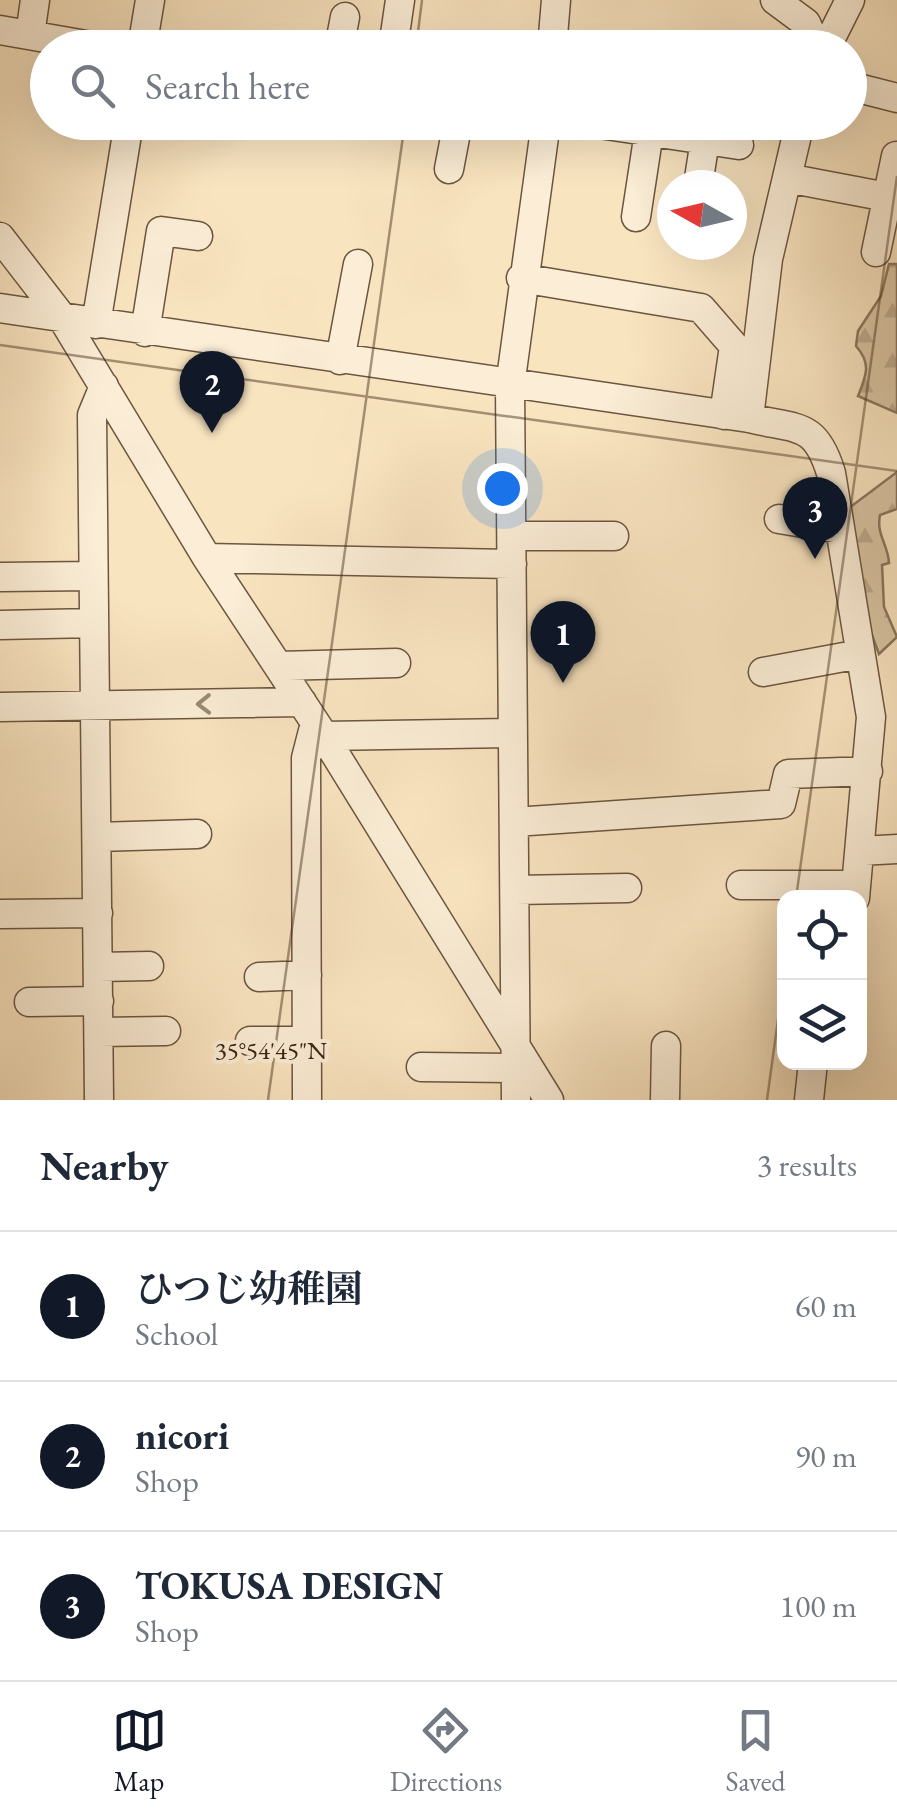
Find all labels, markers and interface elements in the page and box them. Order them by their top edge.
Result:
search box [30,30,867,140]
icon: search [65,58,120,113]
text: Search here [145,61,310,110]
north arrow [657,170,747,260]
pin: 2 [180,350,244,433]
your location [477,463,528,514]
pin: 3 [782,476,848,559]
pin: 1 [530,600,596,683]
one-way arrow [196,693,212,714]
map controls [777,890,867,1070]
button: locate [777,890,867,980]
button: layers [777,980,867,1070]
text: 35°54'45"N [215,1034,327,1066]
text: Nearby [40,1138,169,1193]
text: 3 results [757,1144,857,1186]
text: ひつじ幼稚園 [135,1264,363,1313]
text: 1 [64,1285,81,1327]
text: 60 m [795,1285,857,1327]
text: School [135,1313,218,1355]
text: nicori [135,1411,229,1460]
text: 2 [64,1435,81,1477]
text: 90 m [795,1435,857,1477]
text: Shop [135,1460,199,1502]
text: TOKUSA DESIGN [135,1561,444,1610]
text: 3 [64,1585,81,1627]
text: 100 m [780,1585,857,1627]
text: Shop [135,1610,199,1652]
tab: Map [112,1703,167,1799]
tab: Directions [390,1703,502,1799]
tab: Saved [725,1703,785,1799]

